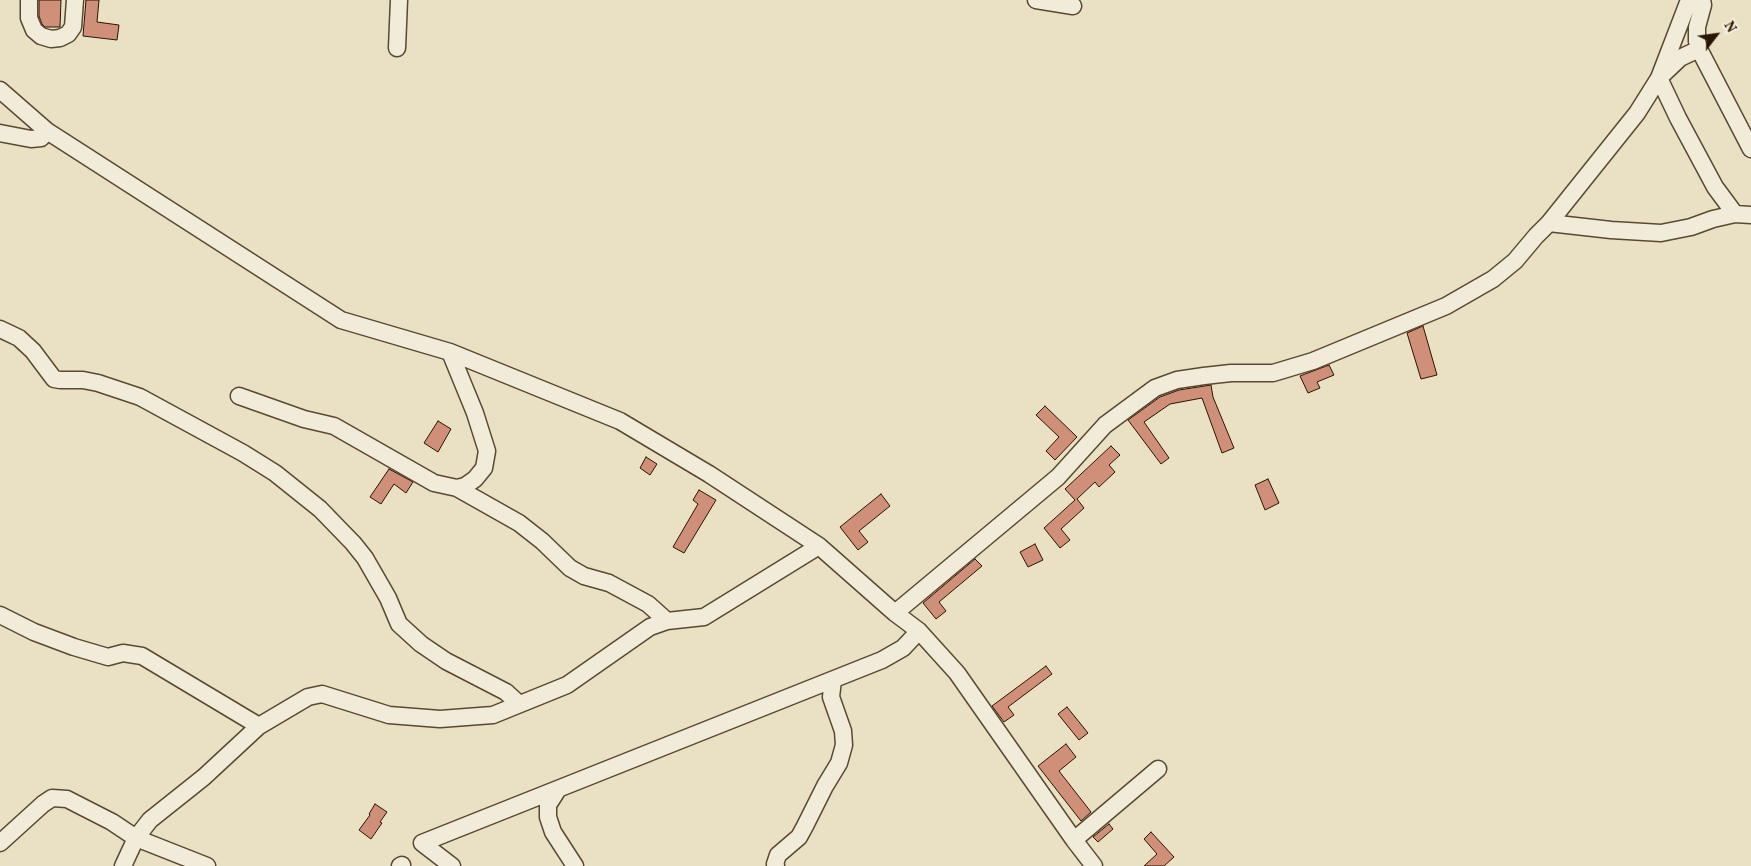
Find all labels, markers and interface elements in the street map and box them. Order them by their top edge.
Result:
north arrow [1691,10,1741,60]
text: N [1719,18,1740,36]

